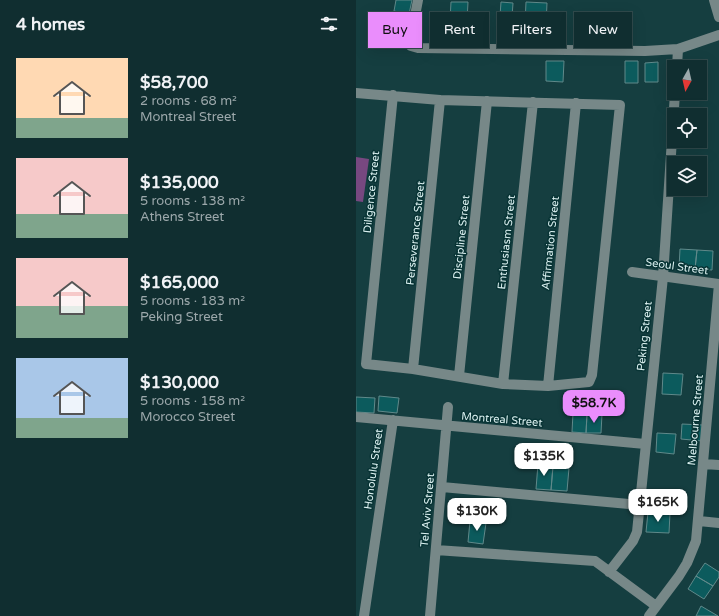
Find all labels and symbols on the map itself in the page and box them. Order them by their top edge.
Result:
north arrow [667,60,707,100]
street label: Diligence Street [361,150,382,234]
street label: Perseverance Street [404,180,427,286]
street label: Discipline Street [451,194,472,280]
street label: Enthusiasm Street [495,194,518,290]
street label: Affirmation Street [539,195,562,291]
street label: Seoul Street [645,256,709,277]
street label: Peking Street [634,300,655,372]
street label: Melbourne Street [685,374,706,466]
pin: $58.7K [561,390,627,424]
street label: Montreal Street [461,409,543,430]
street label: Honolulu Street [361,428,386,510]
pin: $135K [516,443,572,477]
street label: Tel Aviv Street [418,472,437,548]
pin: $165K [630,489,686,523]
pin: $130K [449,498,505,532]

